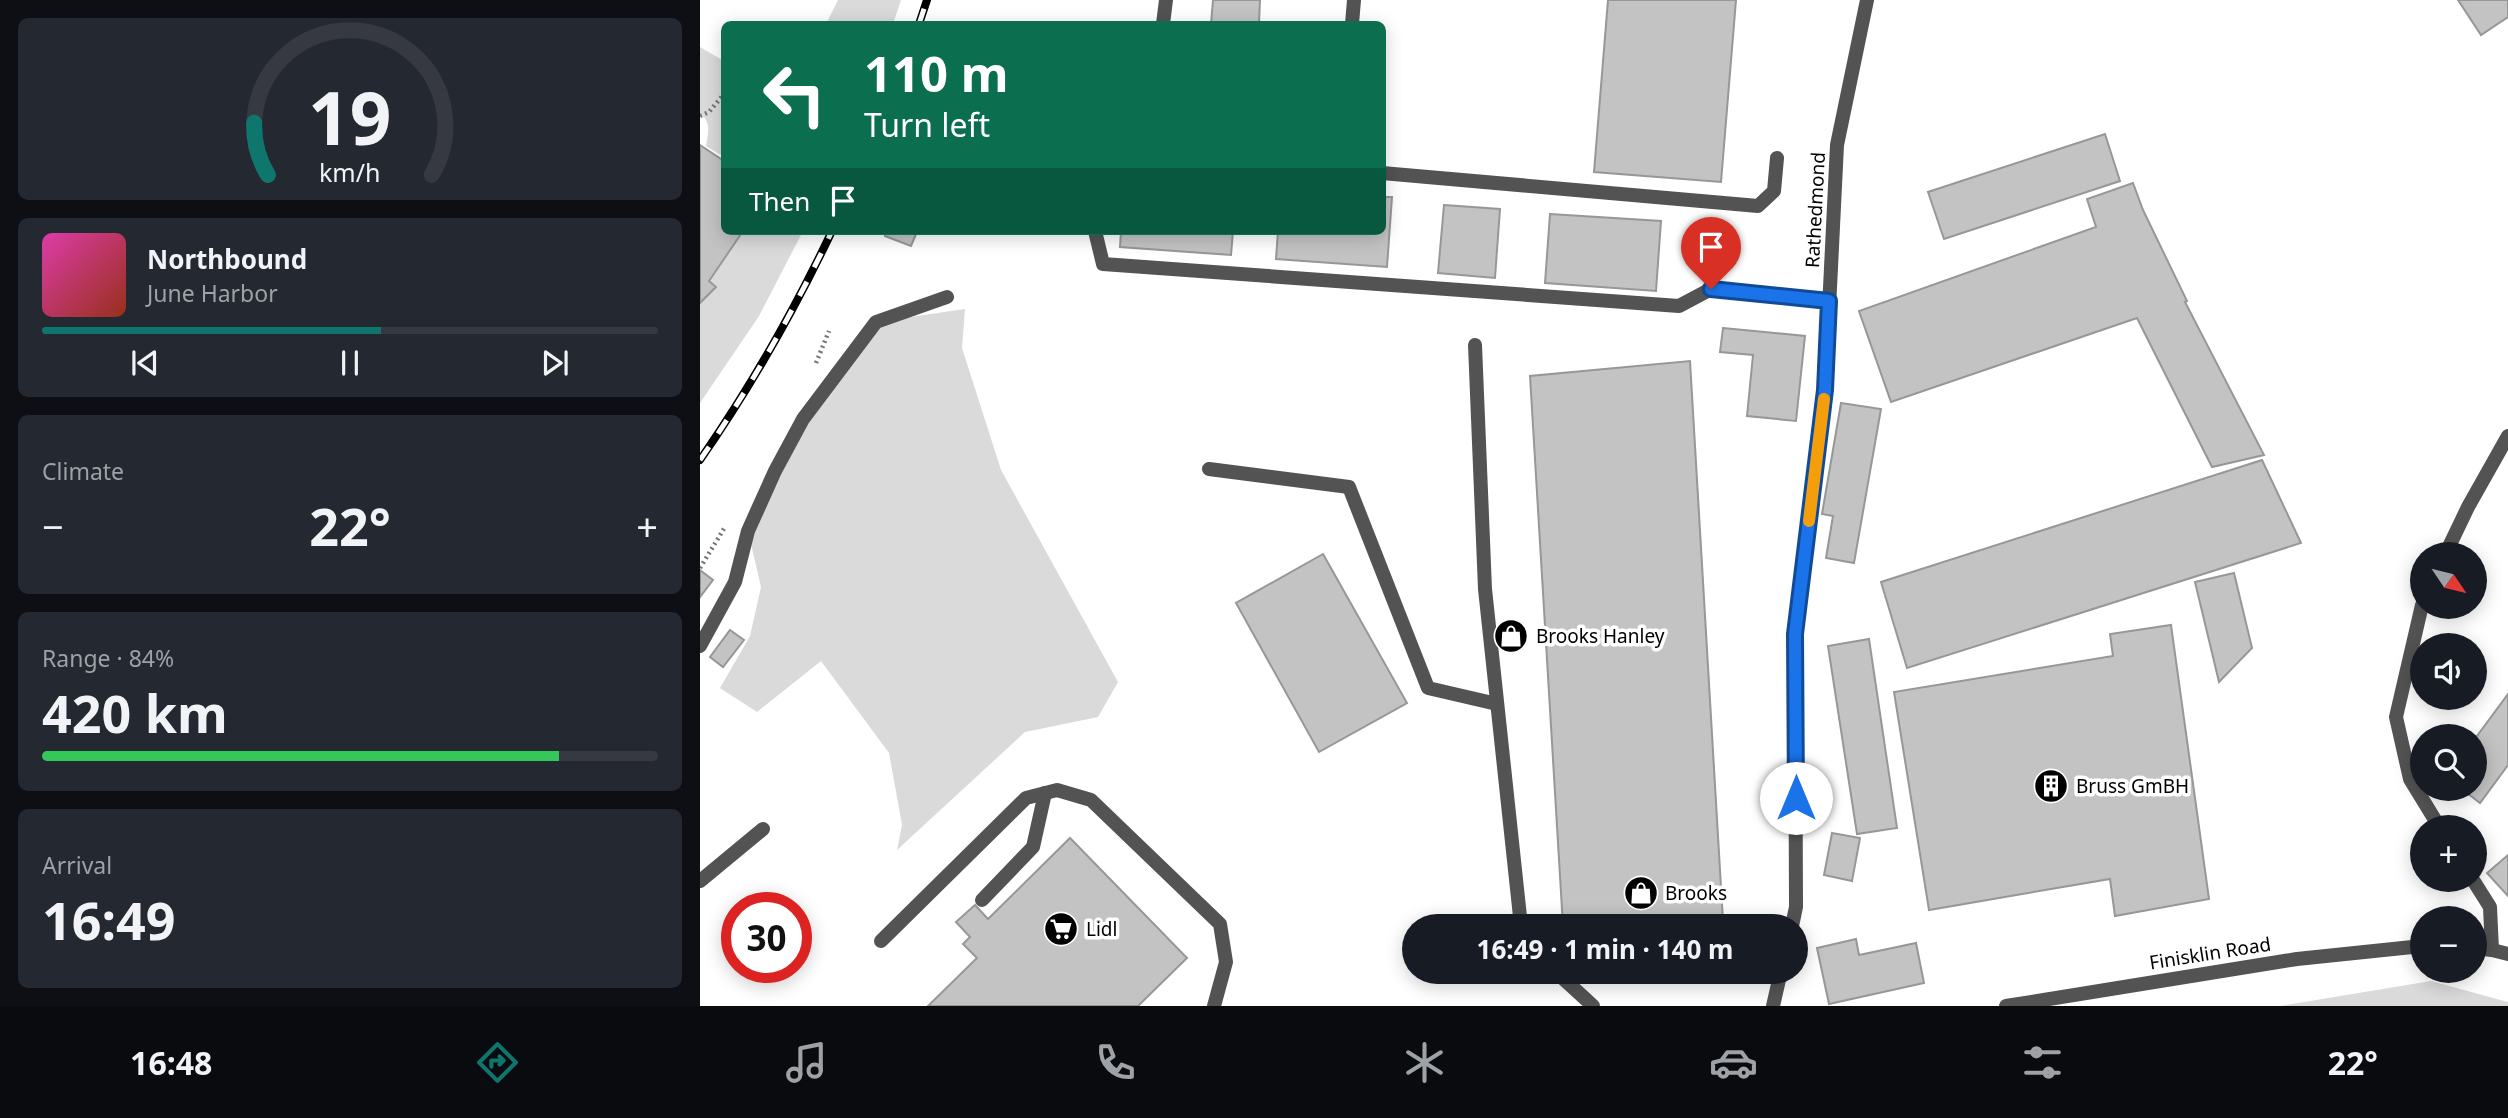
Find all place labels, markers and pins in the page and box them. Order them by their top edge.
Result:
pin [1681,217,1741,289]
shop icon: Brooks Hanley [1492,617,1530,655]
place label: Brooks Hanley [1536,623,1665,649]
building icon: Bruss GmBH [2032,767,2070,805]
place label: Bruss GmBH [2076,773,2189,799]
shop icon: Brooks [1622,874,1660,912]
place label: Brooks [1665,880,1727,906]
supermarket icon: Lidl [1042,910,1080,948]
place label: Lidl [1086,916,1117,942]

